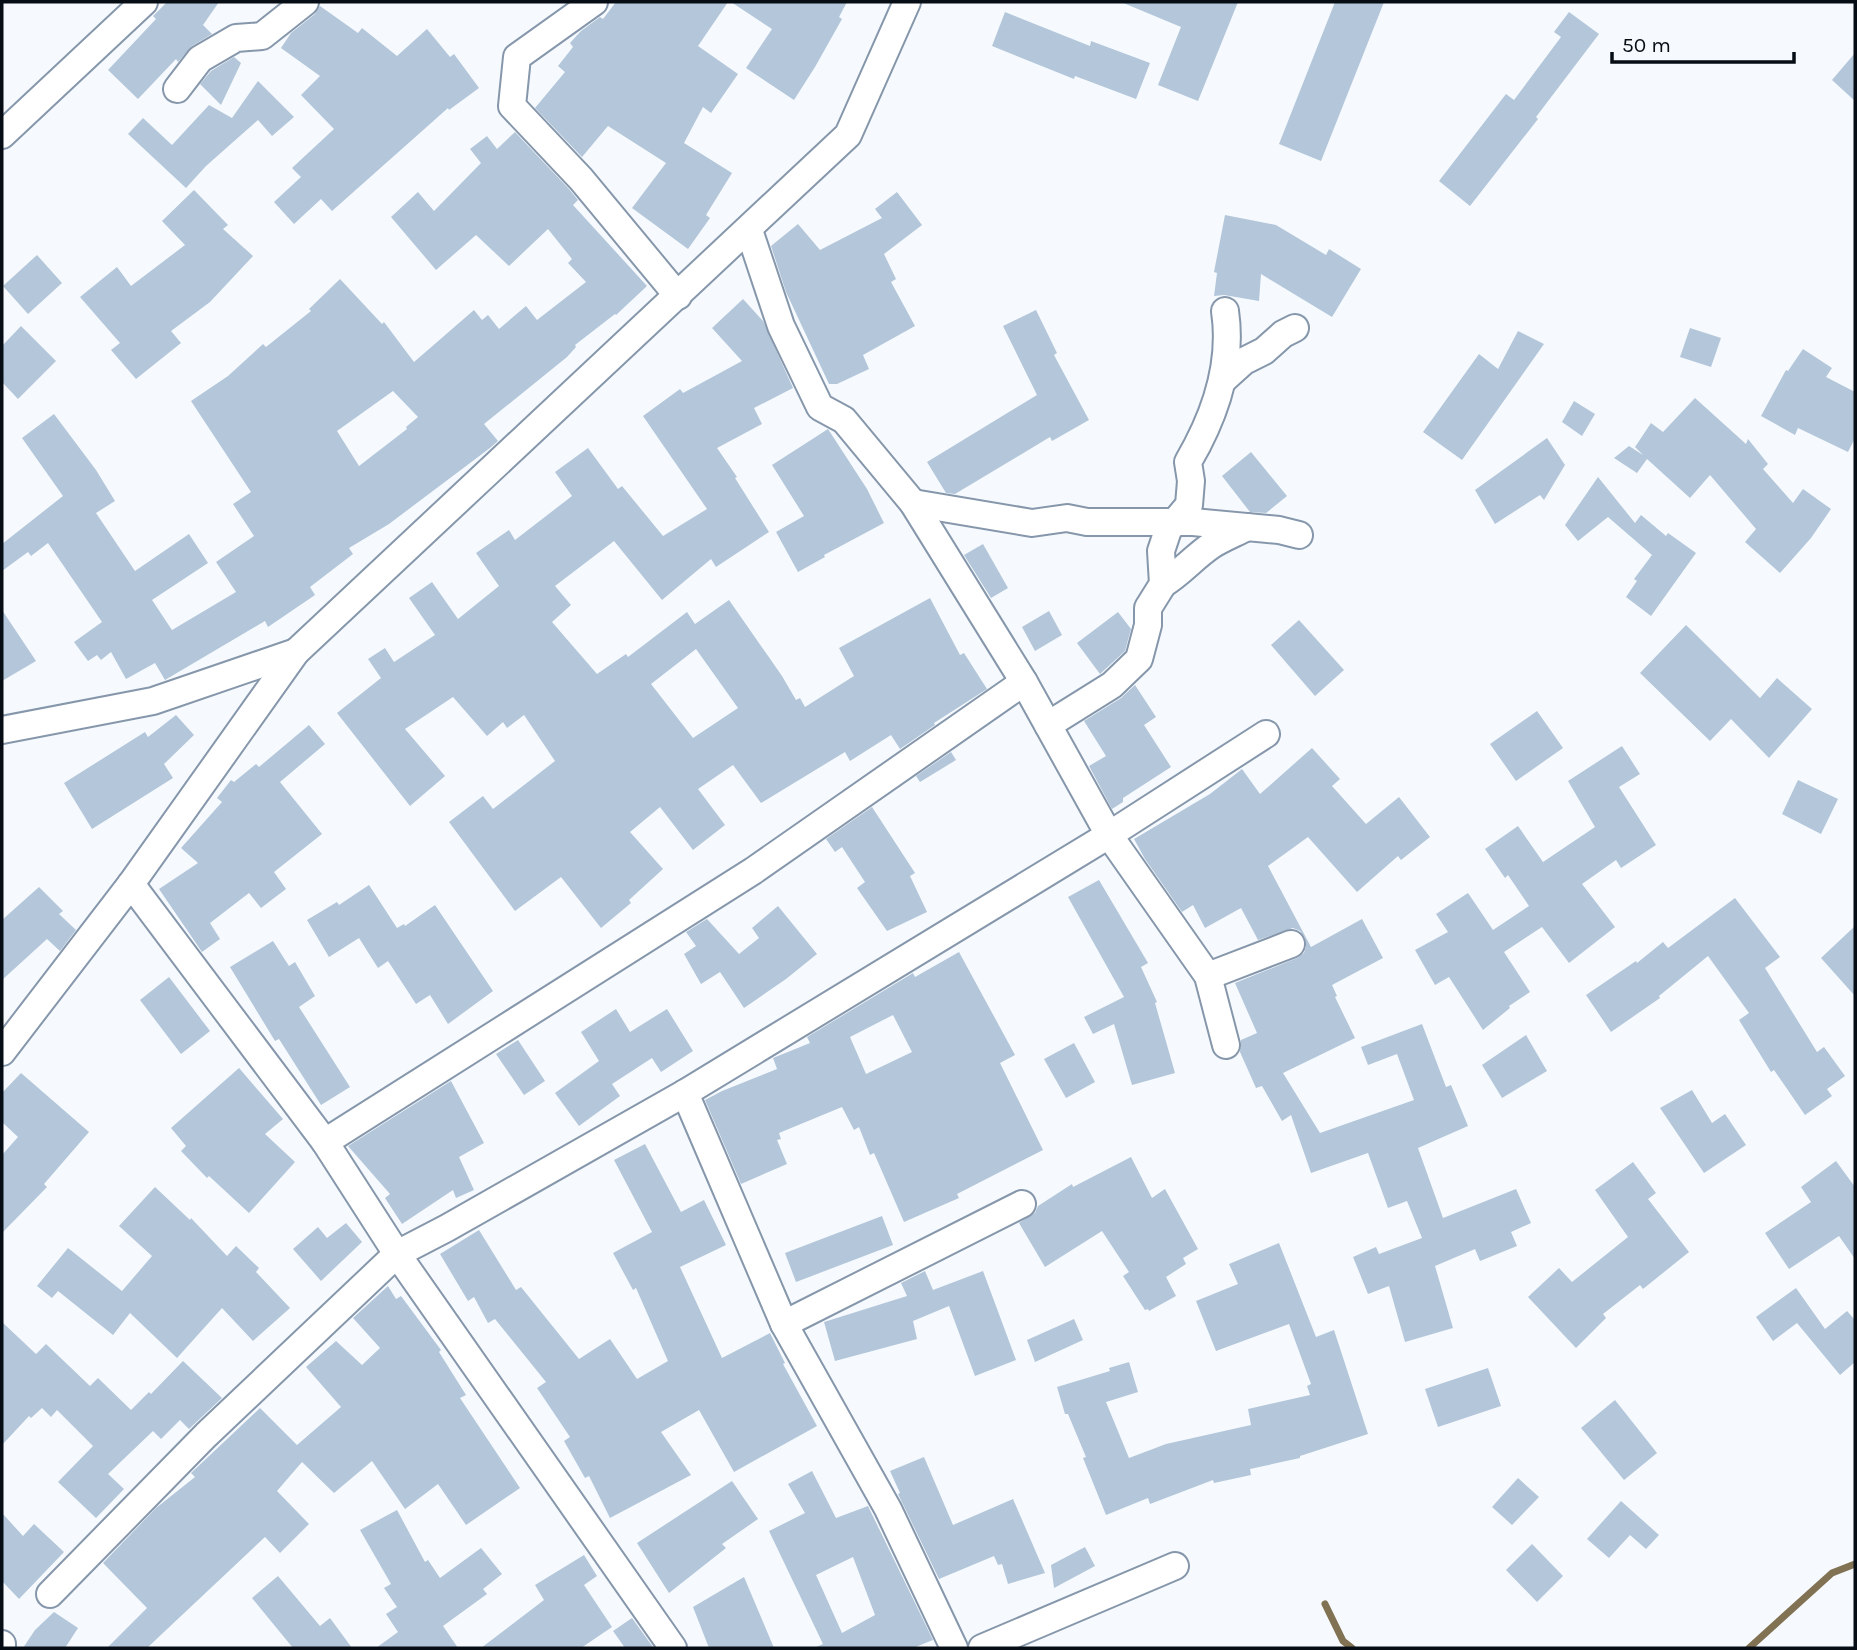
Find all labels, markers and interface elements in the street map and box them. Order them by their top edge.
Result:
scale bar [1612,21,1794,65]
text: 50 m [1622,33,1671,57]

